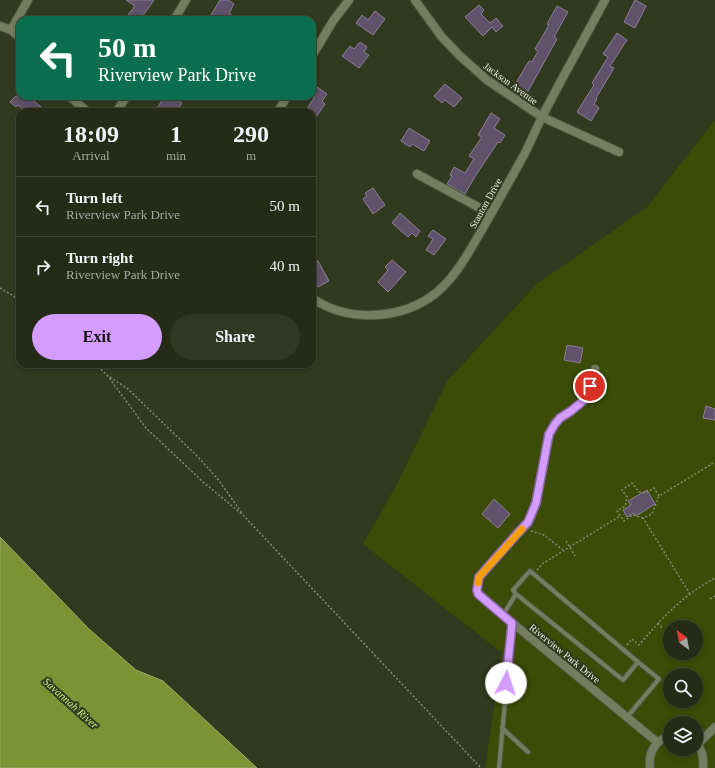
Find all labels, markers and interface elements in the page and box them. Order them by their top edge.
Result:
icon: left [32,32,84,84]
text: 50 m [98,32,156,63]
street label: Jackson Avenue [482,60,540,107]
text: Riverview Park Drive [98,65,256,85]
text: 18:09 [63,121,119,147]
text: 1 [170,121,182,147]
text: 290 [233,121,269,147]
text: Arrival [72,148,110,163]
text: min [166,148,186,163]
text: m [246,148,256,163]
street label: Stanton Drive [467,176,504,230]
text: Turn left [66,190,123,206]
icon: left [32,196,54,218]
text: 50 m [270,198,300,214]
text: Riverview Park Drive [66,207,180,222]
text: Turn right [66,250,133,266]
icon: right [32,256,54,278]
text: 40 m [270,258,300,274]
text: Riverview Park Drive [66,267,180,282]
button: Exit [32,314,162,360]
button: Share [170,314,300,360]
pin [573,369,607,403]
icon: arrive [579,375,601,397]
north arrow [663,620,703,660]
map controls [663,620,703,756]
street label: Riverview Park Drive [527,621,603,686]
position arrow [485,662,527,704]
button: search [663,668,703,708]
water label: Savannah River [41,675,102,731]
button: layers [663,716,703,756]

